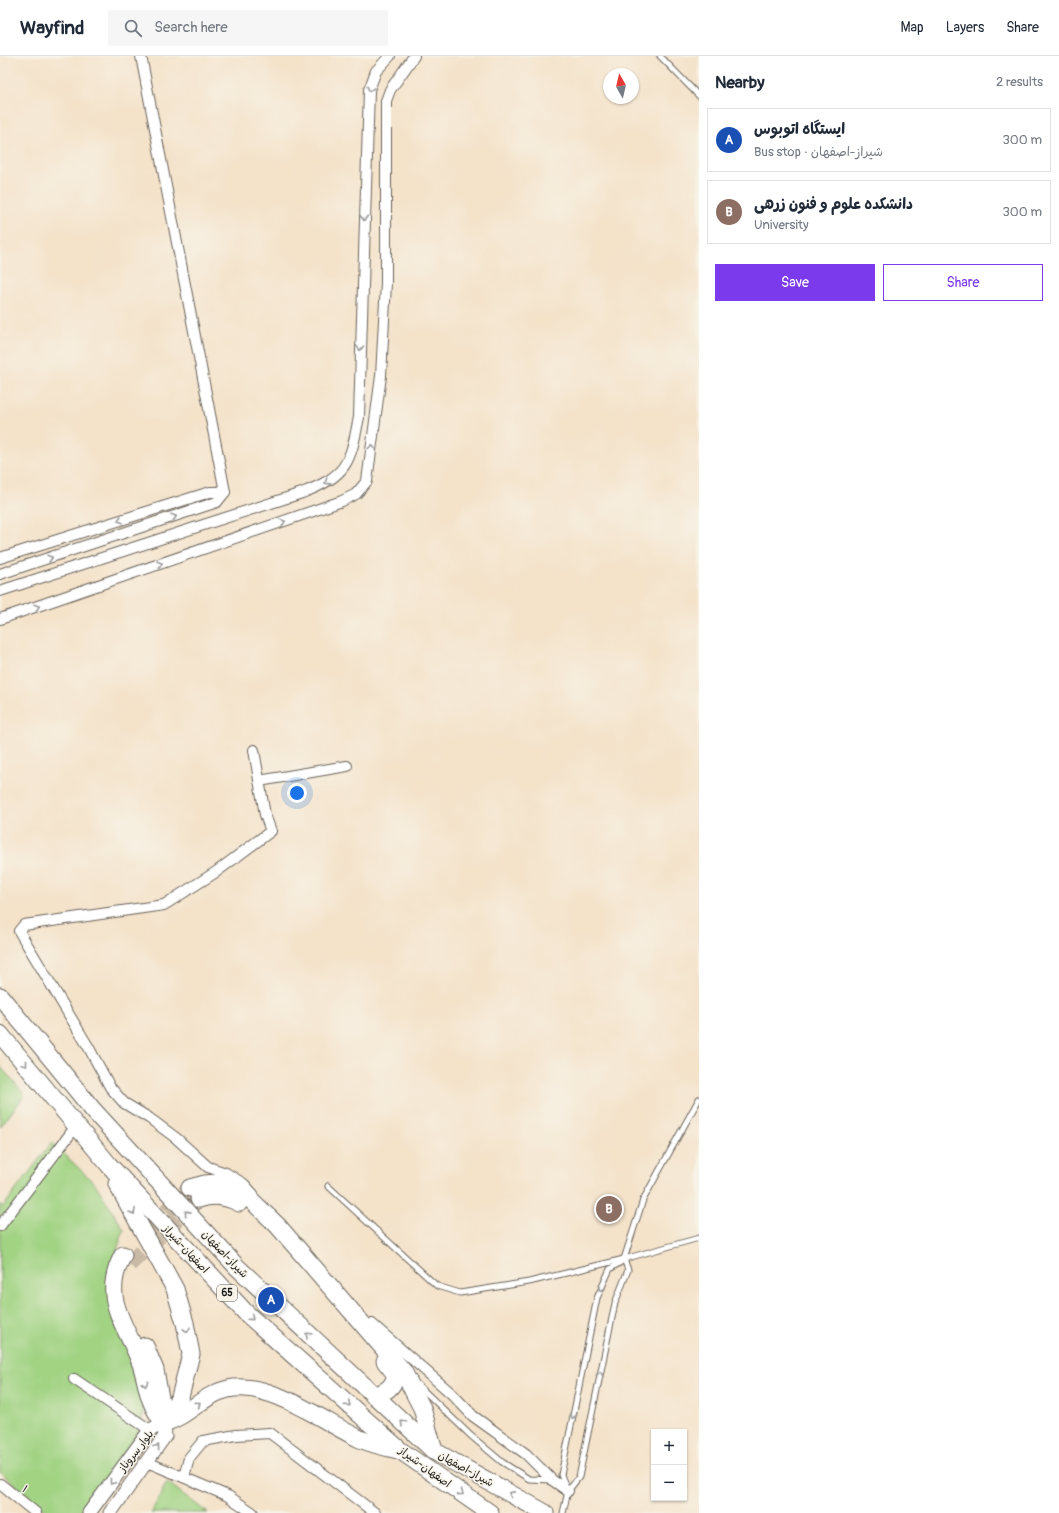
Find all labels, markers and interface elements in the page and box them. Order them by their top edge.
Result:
search box [108,10,388,46]
text: Wayfind [20,16,84,40]
icon: search [122,17,144,39]
text: Search here [154,18,228,37]
text: Map [901,19,924,36]
text: Layers [946,19,984,36]
text: Share [1006,19,1039,36]
north arrow [603,68,639,104]
text: Nearby [715,72,764,93]
text: 2 results [996,74,1043,90]
one-way arrow [366,85,375,92]
text: ایستگاه اتوبوس [754,120,845,139]
text: A [725,132,733,148]
text: 300 m [1003,132,1042,148]
text: Bus stop · شیراز-اصفهان [754,144,883,160]
text: دانشکده علوم و فنون زرهی [754,195,913,214]
text: B [725,204,733,220]
text: 300 m [1003,204,1042,220]
one-way arrow [360,215,368,221]
text: University [754,217,808,233]
button: Save [715,264,875,301]
button: Share [883,264,1043,301]
one-way arrow [356,345,365,351]
one-way arrow [367,444,376,450]
one-way arrow [324,477,331,484]
one-way arrow [170,513,177,522]
one-way arrow [117,515,124,524]
one-way arrow [279,518,286,526]
one-way arrow [47,554,54,563]
one-way arrow [156,561,163,569]
one-way arrow [33,603,40,611]
your location [287,783,307,803]
one-way arrow [21,1059,28,1066]
pin: B [596,1194,622,1224]
one-way arrow [129,1208,136,1215]
one-way arrow [184,1210,192,1218]
street label: اصفهان-شیراز [160,1221,212,1276]
street label: شیراز-اصفهان [199,1227,251,1281]
road number: 65 [217,1285,237,1301]
pin: A [258,1285,284,1315]
one-way arrow [598,1285,606,1292]
one-way arrow [246,1313,254,1320]
one-way arrow [182,1327,190,1333]
one-way arrow [305,1332,313,1339]
one-way arrow [596,1371,604,1378]
one-way arrow [141,1381,149,1388]
one-way arrow [343,1399,351,1407]
one-way arrow [193,1402,200,1409]
one-way arrow [569,1412,577,1419]
one-way arrow [401,1421,408,1428]
street label: بلوار سروناز [115,1428,157,1476]
map controls [651,1429,687,1501]
button: + [651,1429,687,1465]
street label: اصفهان-شیراز [396,1443,454,1490]
one-way arrow [152,1444,160,1451]
street label: شیراز-اصفهان [436,1448,496,1490]
button: − [651,1465,687,1501]
one-way arrow [109,1478,116,1485]
street label: ۱ [19,1483,31,1495]
one-way arrow [457,1488,464,1496]
one-way arrow [508,1492,515,1499]

